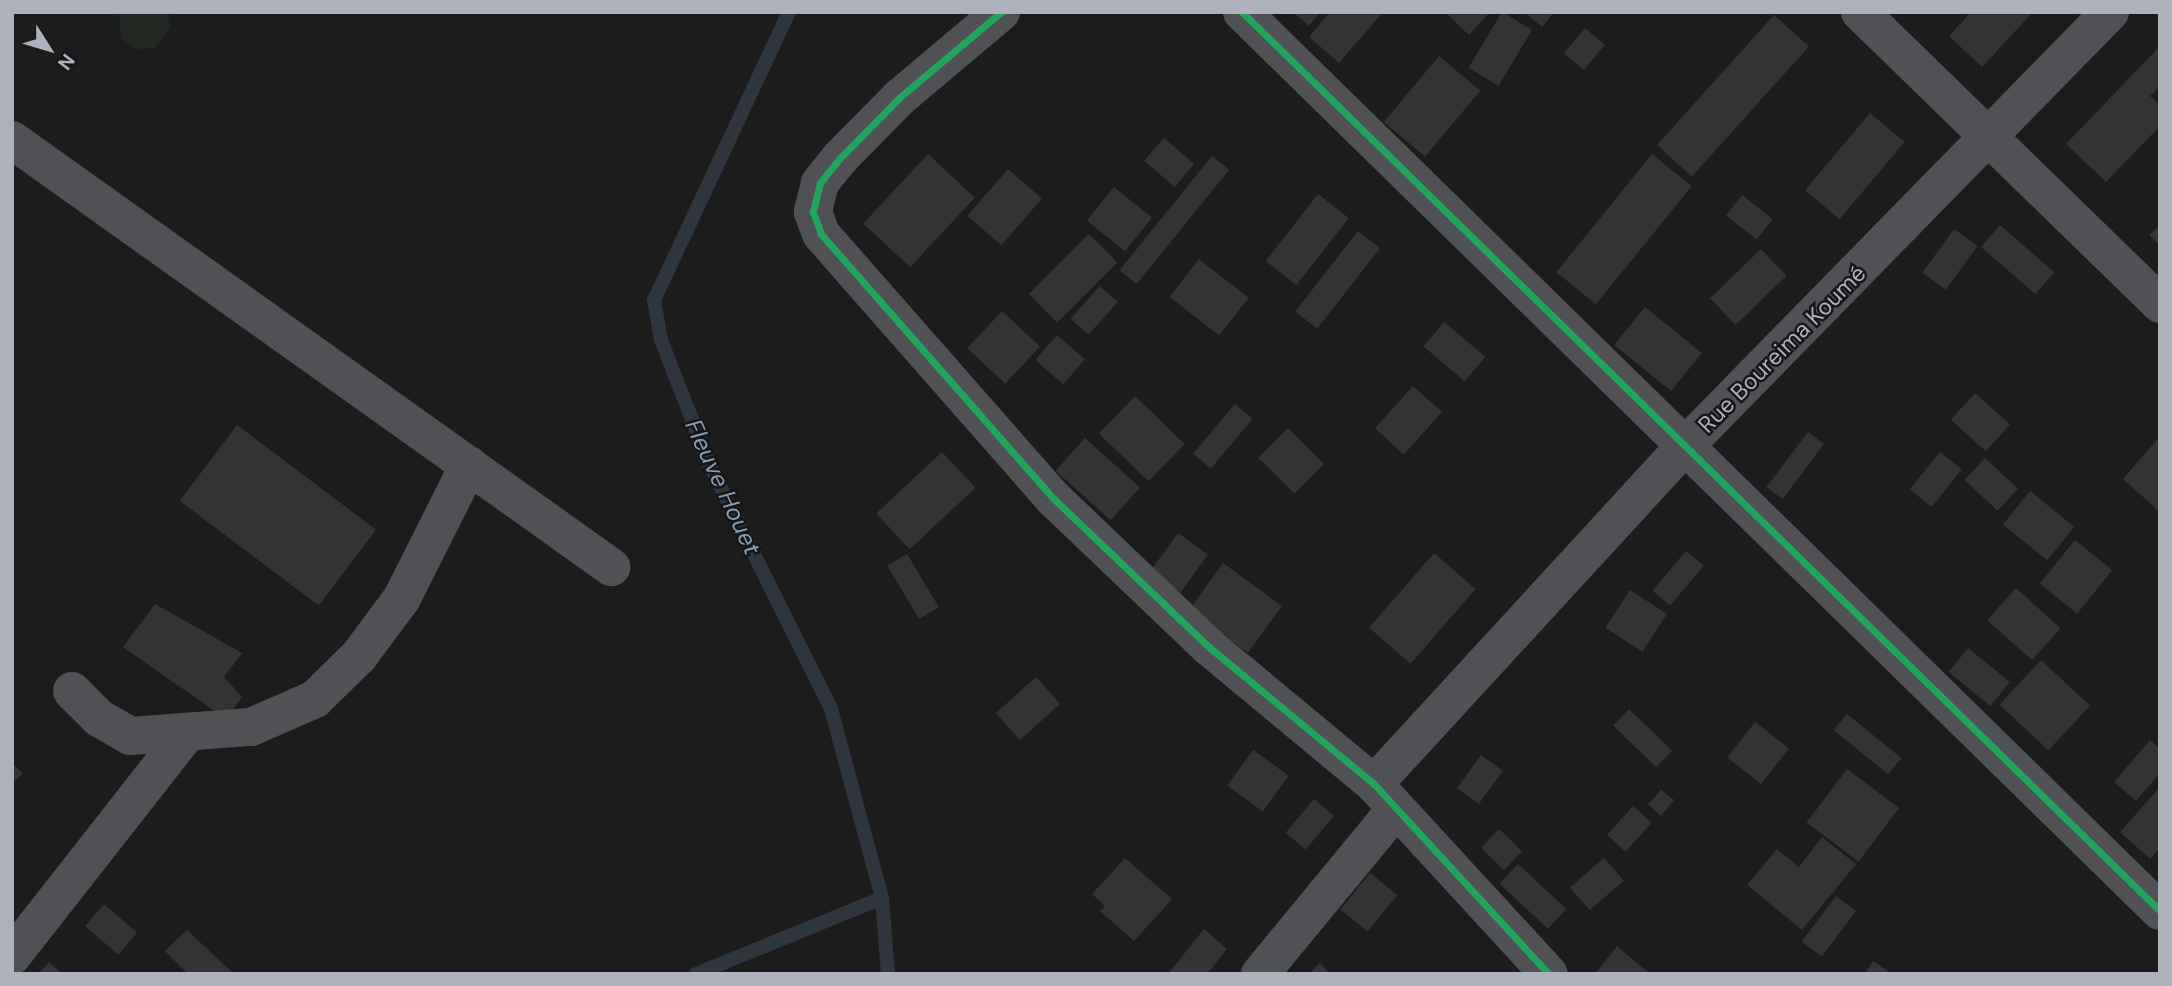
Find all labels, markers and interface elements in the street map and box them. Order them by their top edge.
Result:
north arrow [14,14,84,84]
text: N [52,49,80,75]
street label: Rue Boureima Koumé [1693,260,1871,438]
water label: Fleuve Houet [679,415,767,559]

